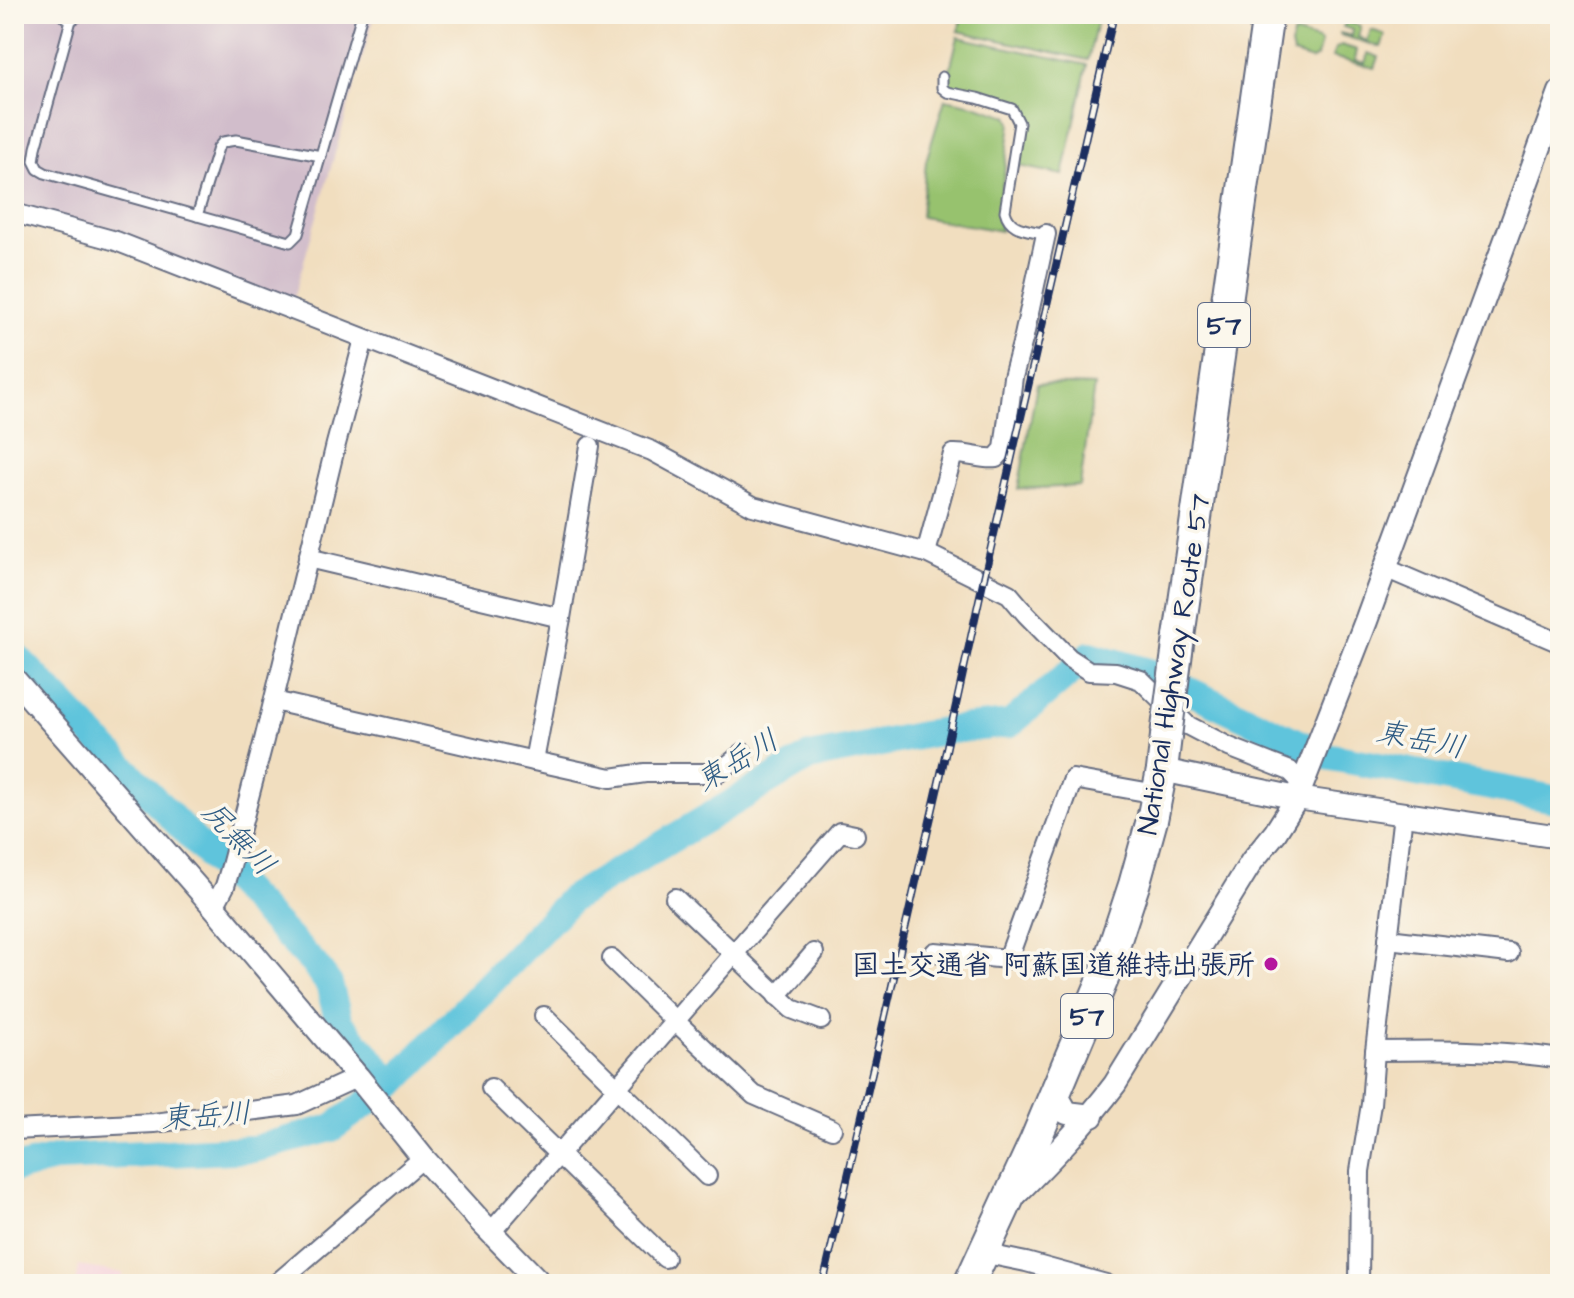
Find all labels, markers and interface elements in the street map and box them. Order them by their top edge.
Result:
road number: 57 [1198,303,1250,347]
street label: National Highway Route 57 [1128,491,1223,838]
water label: 東岳川 [1373,711,1469,769]
water label: 東岳川 [688,720,787,802]
water label: 尻無川 [192,792,285,886]
place label: 国土交通省 阿蘇国道維持出張所 [852,946,1255,985]
marker: 国土交通省 阿蘇国道維持出張所 [1262,955,1280,973]
road number: 57 [1061,994,1113,1038]
water label: 東岳川 [160,1092,252,1140]

